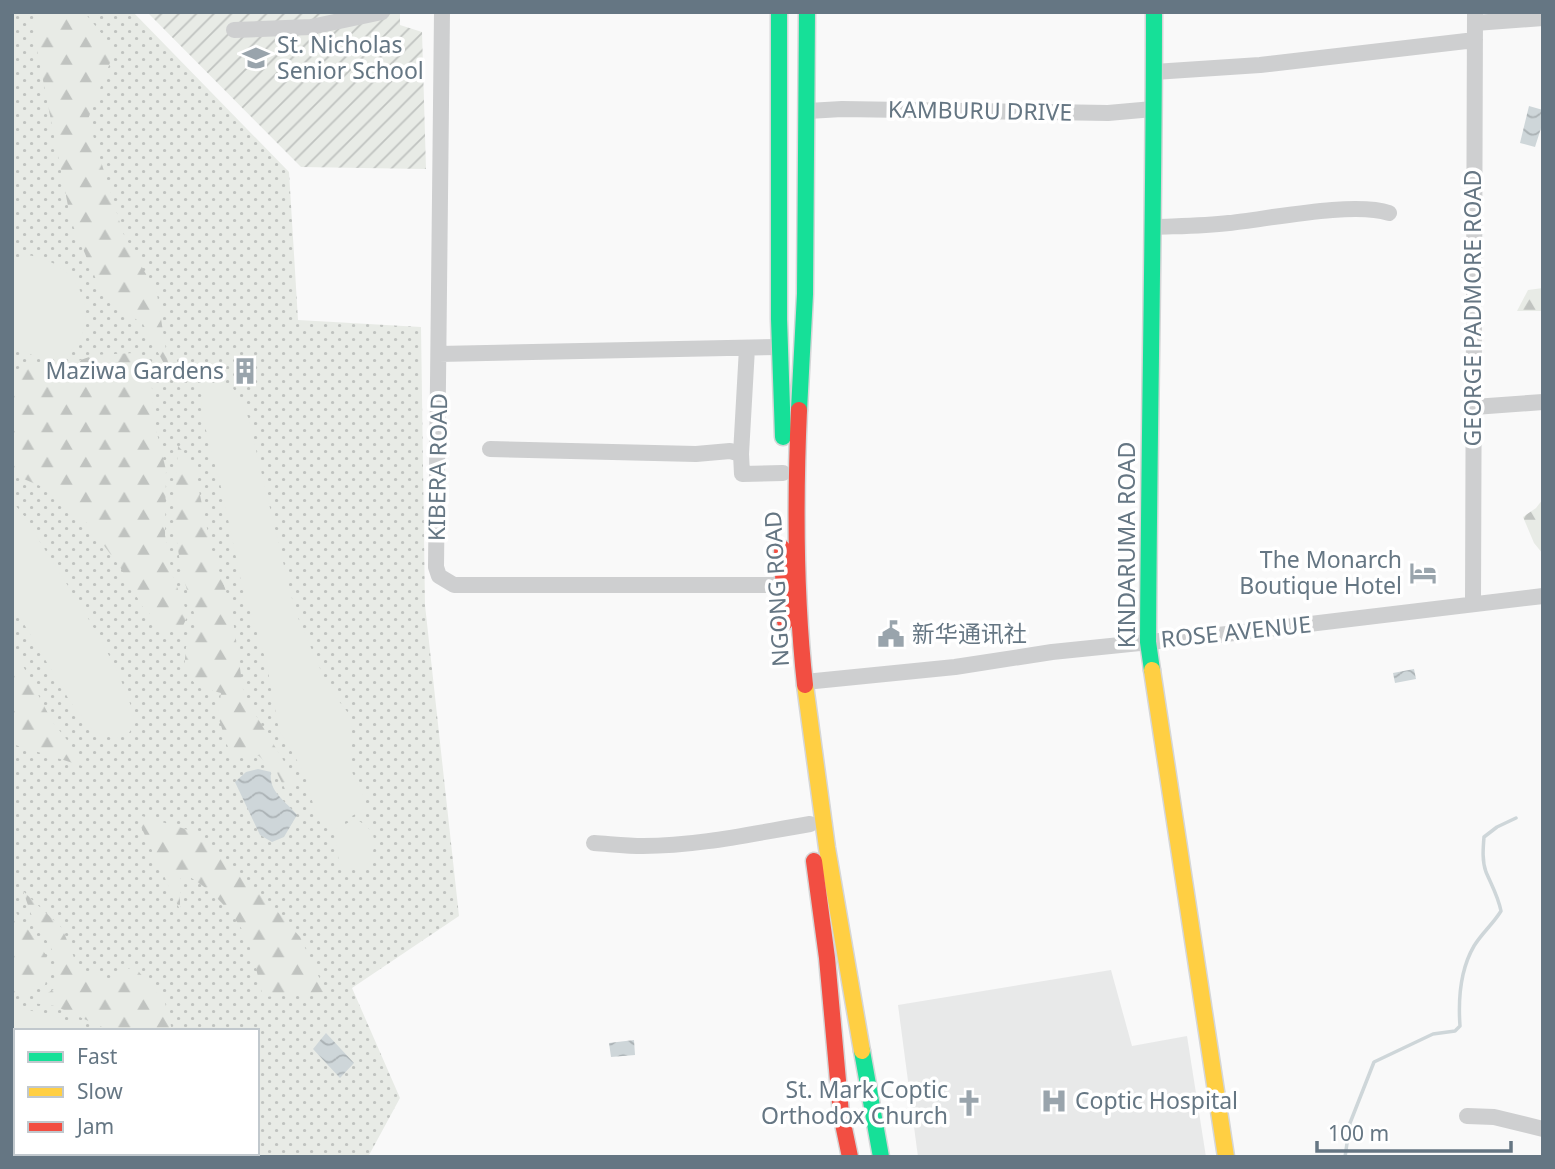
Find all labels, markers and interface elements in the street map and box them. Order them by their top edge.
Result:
place label: St. Nicholas Senior School [277,28,424,86]
school or university icon: St. Nicholas Senior School [241,43,271,73]
street label: KAMBURU DRIVE [888,92,1072,128]
street label: GEORGE PADMORE ROAD [1456,170,1488,446]
place label: Maziwa Gardens [45,354,224,386]
building icon: Maziwa Gardens [230,356,260,386]
street label: KIBERA ROAD [420,393,454,541]
street label: KINDARUMA ROAD [1110,442,1142,648]
street label: NGONG ROAD [756,510,796,668]
place label: The Monarch Boutique Hotel [1239,543,1402,601]
hotel icon: The Monarch Boutique Hotel [1408,558,1438,588]
street label: ROSE AVENUE [1159,607,1313,655]
place label: 新华通讯社 [912,617,1027,649]
public building icon: 新华通讯社 [876,619,906,649]
legend [14,1029,259,1155]
text: Fast [77,1042,118,1070]
place label: St. Mark Coptic Orthodox Church [761,1073,948,1131]
text: Slow [77,1077,123,1105]
place label: Coptic Hospital [1075,1084,1238,1116]
hospital icon: Coptic Hospital [1039,1086,1069,1116]
church icon: St. Mark Coptic Orthodox Church [954,1088,984,1118]
scale bar [1317,1110,1511,1154]
text: Jam [75,1112,114,1140]
text: 100 m [1328,1119,1389,1147]

